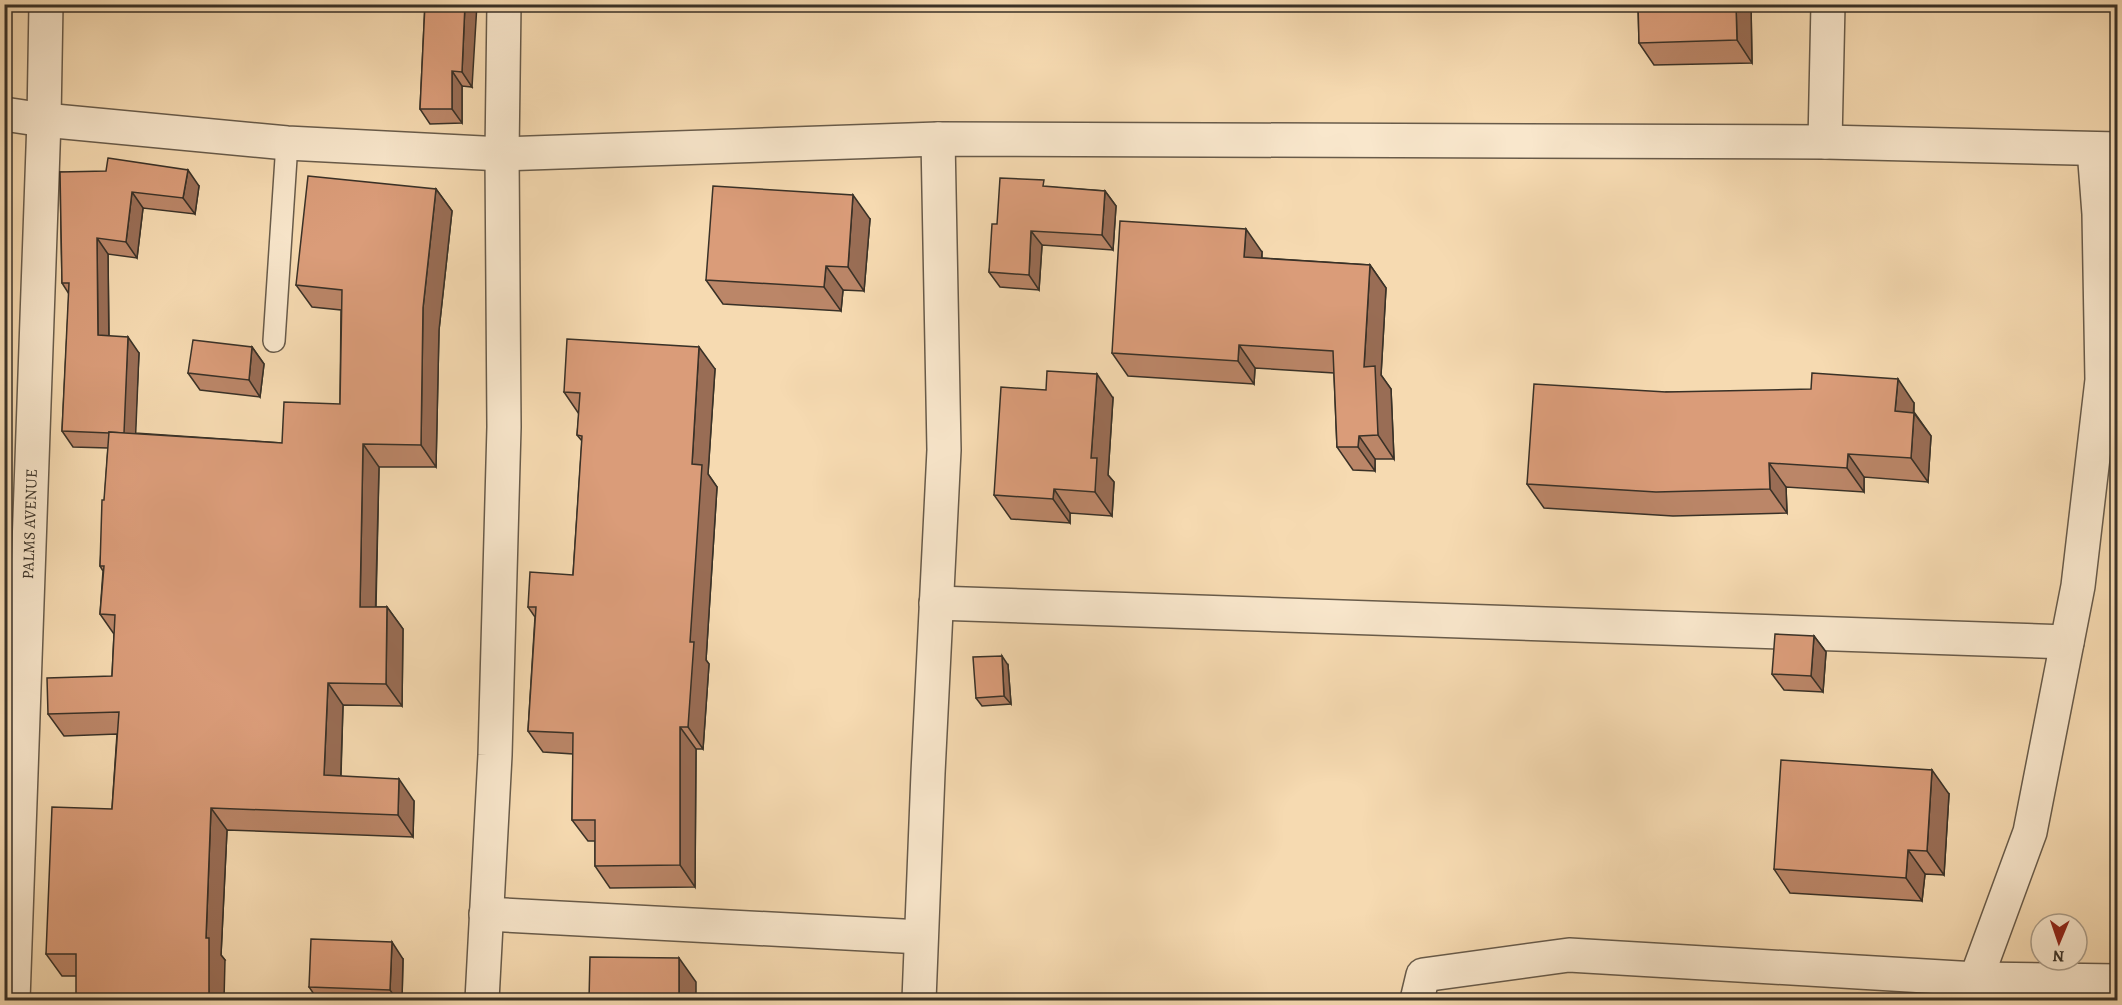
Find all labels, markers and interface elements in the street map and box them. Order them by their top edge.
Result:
street label: PALMS AVENUE [17,468,43,580]
north arrow [2029,912,2089,972]
text: N [2052,945,2065,967]

